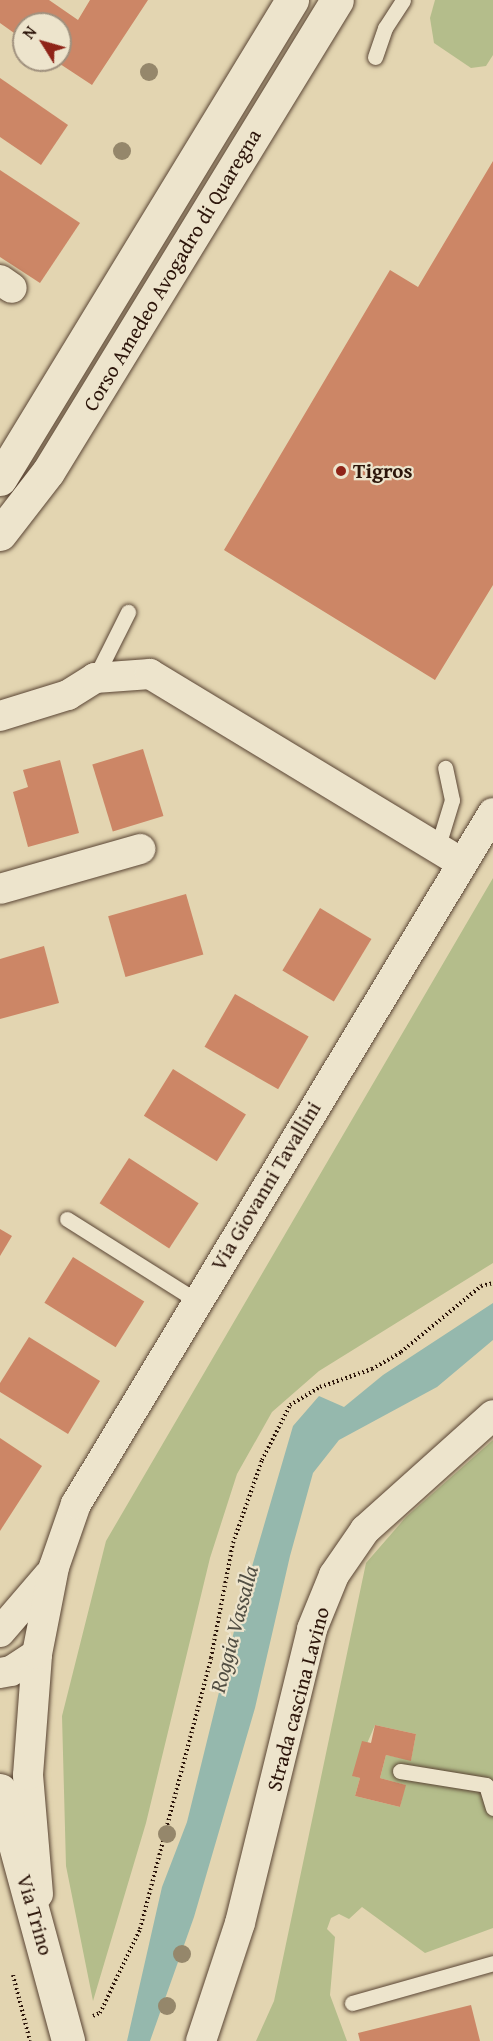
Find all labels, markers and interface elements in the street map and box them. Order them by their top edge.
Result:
north arrow [12,12,72,72]
text: N [16,21,42,44]
street label: Corso Amedeo Avogadro di Quaregna [78,124,266,416]
place label: Tigros [353,458,412,484]
marker: Tigros [334,464,348,478]
street label: Via Giovanni Tavallini [206,1097,326,1275]
water label: Roggia Vassalla [204,1563,264,1695]
street label: Strada cascina Lavino [261,1604,335,1794]
street label: Via Trino [11,1872,59,1958]

